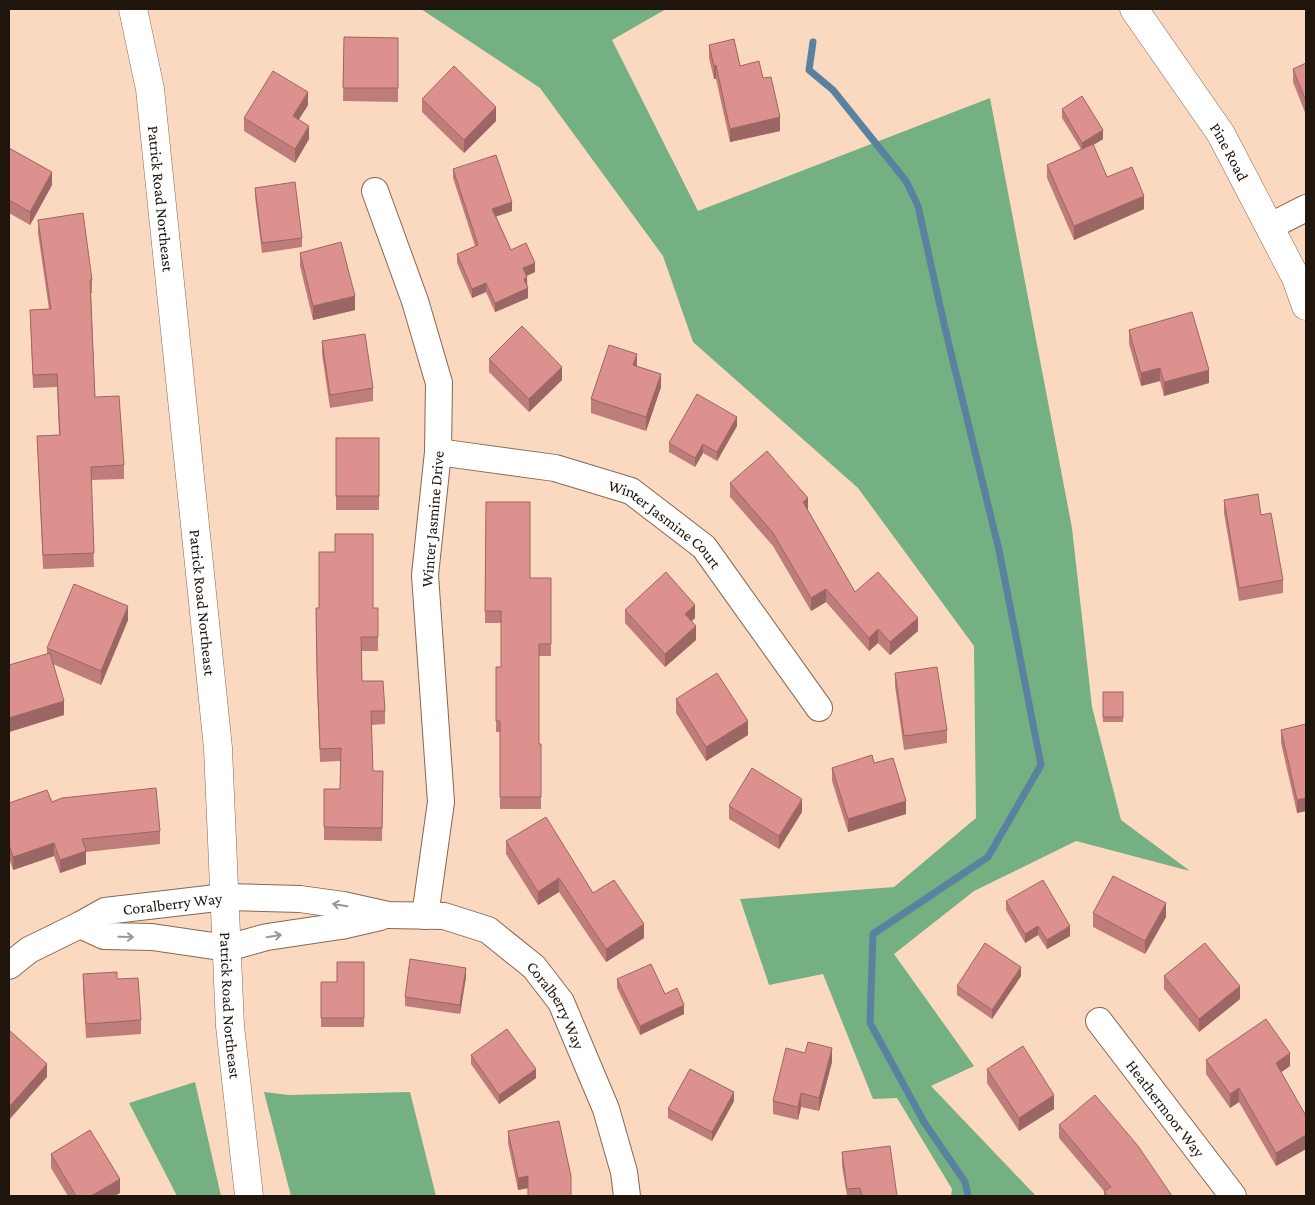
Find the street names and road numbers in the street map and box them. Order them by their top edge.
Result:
street label: Pine Road [1207,120,1252,184]
street label: Patrick Road Northeast [145,125,177,273]
street label: Winter Jasmine Drive [418,450,448,588]
street label: Winter Jasmine Court [606,477,725,572]
street label: Patrick Road Northeast [186,529,219,677]
street label: Coralberry Way [122,889,224,918]
street label: Patrick Road Northeast [217,932,244,1080]
street label: Coralberry Way [524,957,588,1053]
street label: Heathermoor Way [1123,1057,1208,1162]

